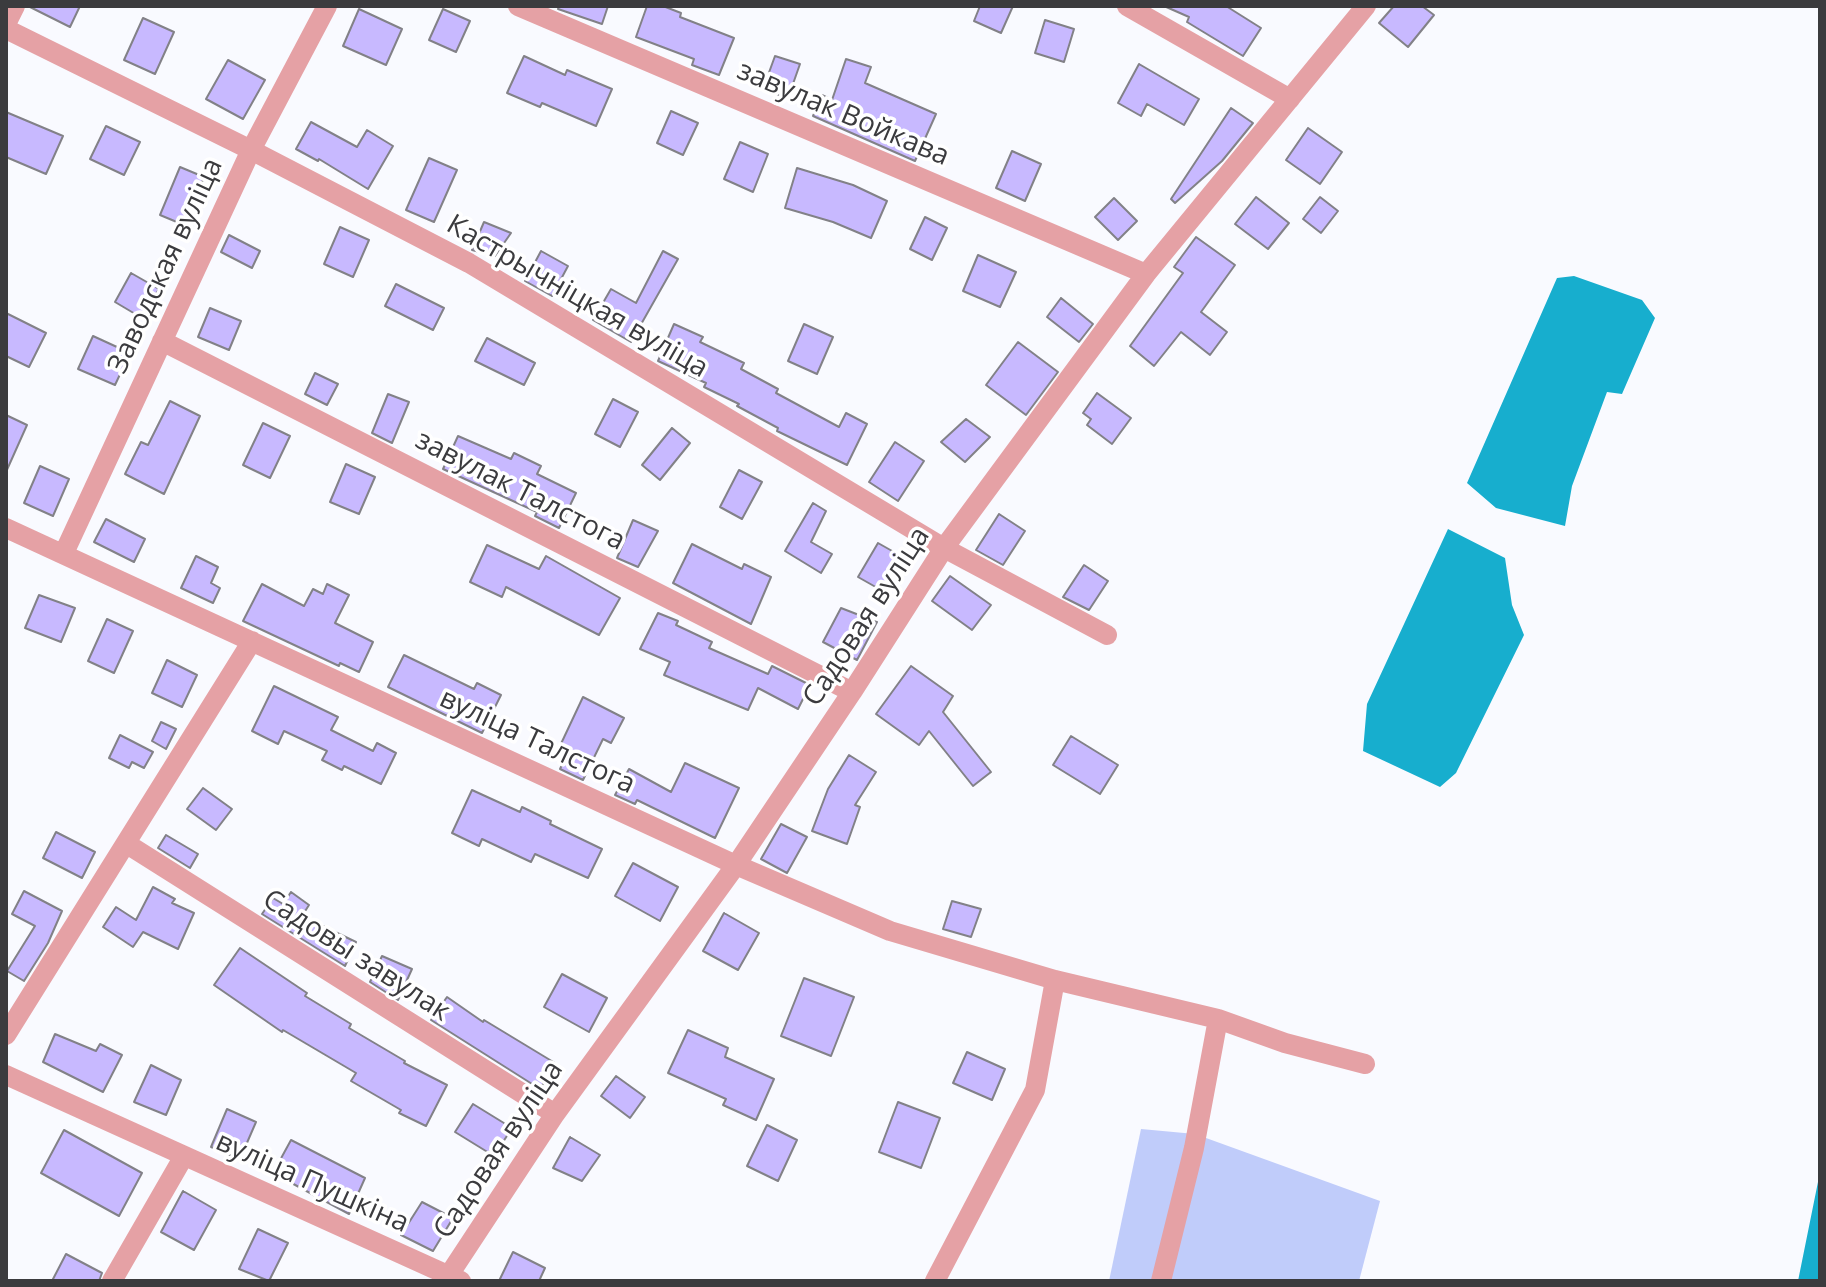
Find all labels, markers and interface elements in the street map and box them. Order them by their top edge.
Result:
street label: завулак Войкава [732,54,954,174]
street label: Заводская вуліца [101,153,231,379]
street label: Кастрычніцкая вуліца [440,208,714,386]
street label: завулак Талстога [410,424,630,558]
street label: Садовая вуліца [797,521,937,713]
street label: вуліца Талстога [434,682,640,802]
street label: Садовы завулак [256,883,456,1029]
street label: Садовая вуліца [427,1055,571,1245]
street label: вуліца Пушкіна [210,1125,414,1241]

